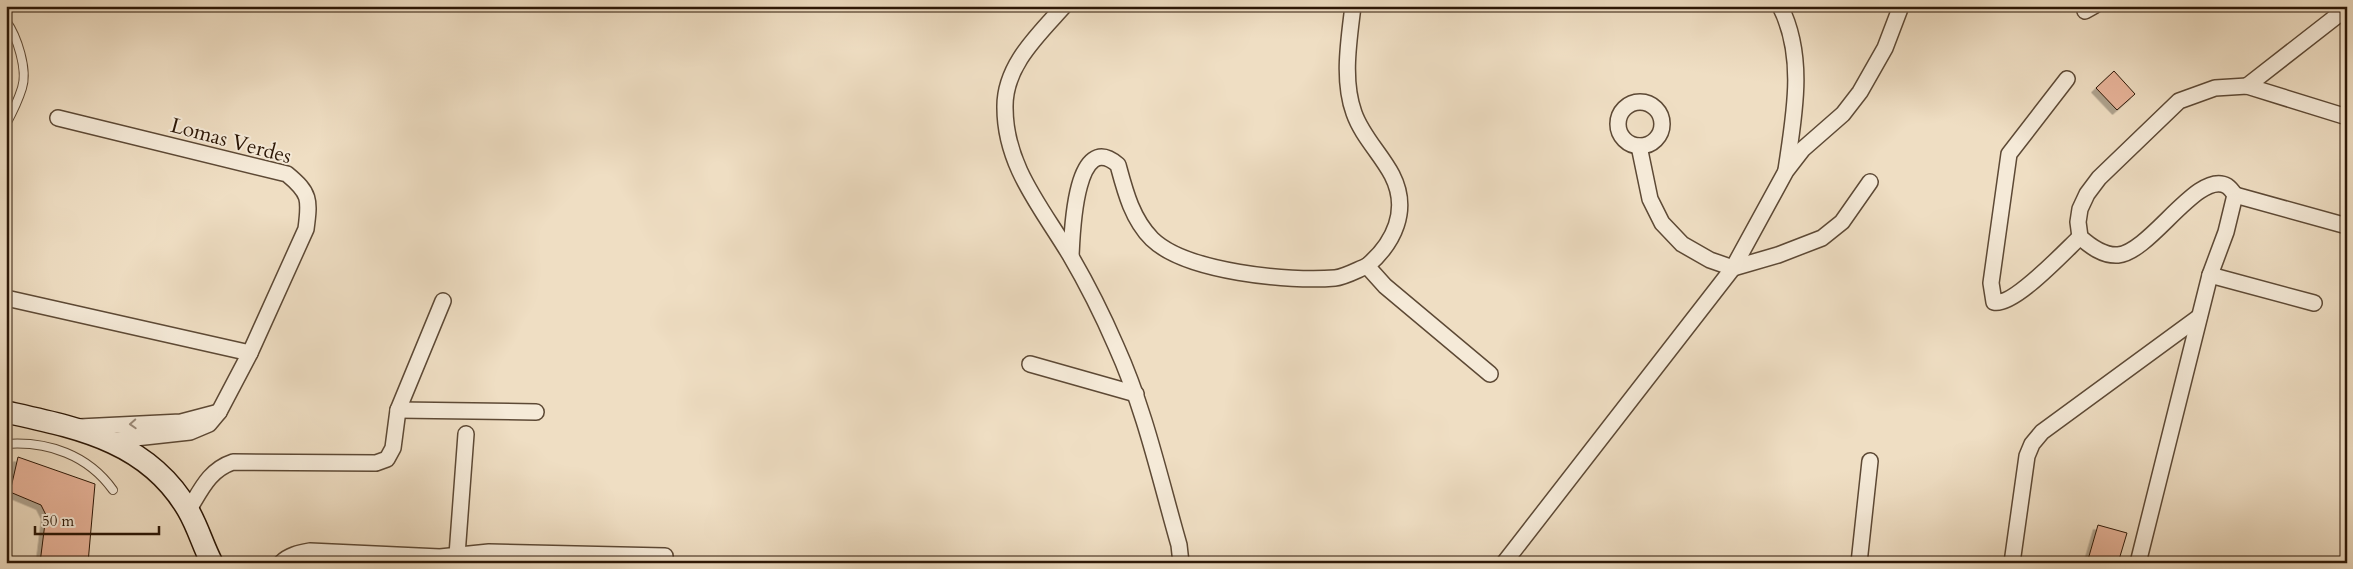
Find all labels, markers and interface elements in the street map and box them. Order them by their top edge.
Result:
street label: Lomas Verdes [167,111,295,171]
one-way arrow [128,419,136,430]
scale bar [35,504,159,536]
text: 50 m [42,511,74,531]

